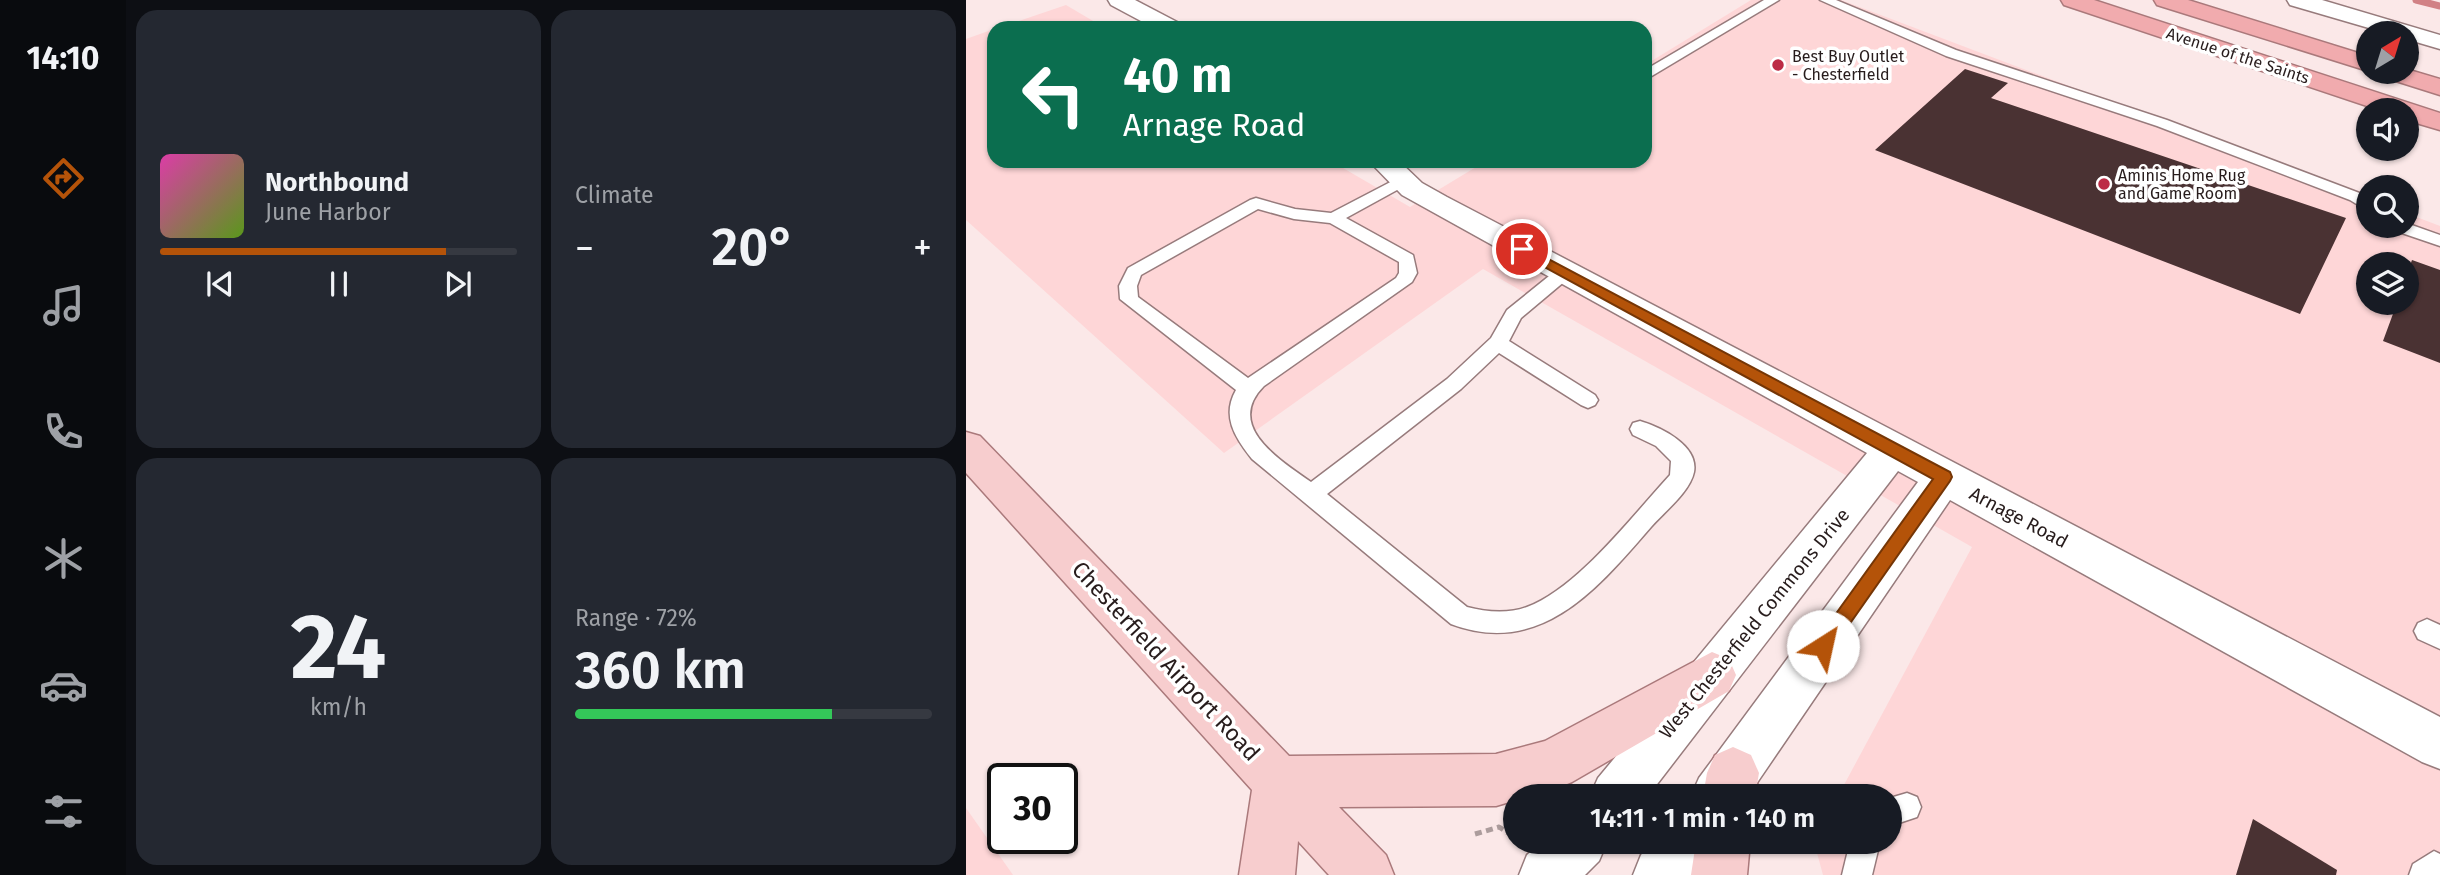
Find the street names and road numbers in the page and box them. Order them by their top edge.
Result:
street label: Avenue of the Saints [2164,23,2312,88]
street label: Arnage Road [1966,482,2072,553]
street label: West Chesterfield Commons Drive [1654,504,1854,743]
street label: Chesterfield Airport Road [1066,555,1266,767]

